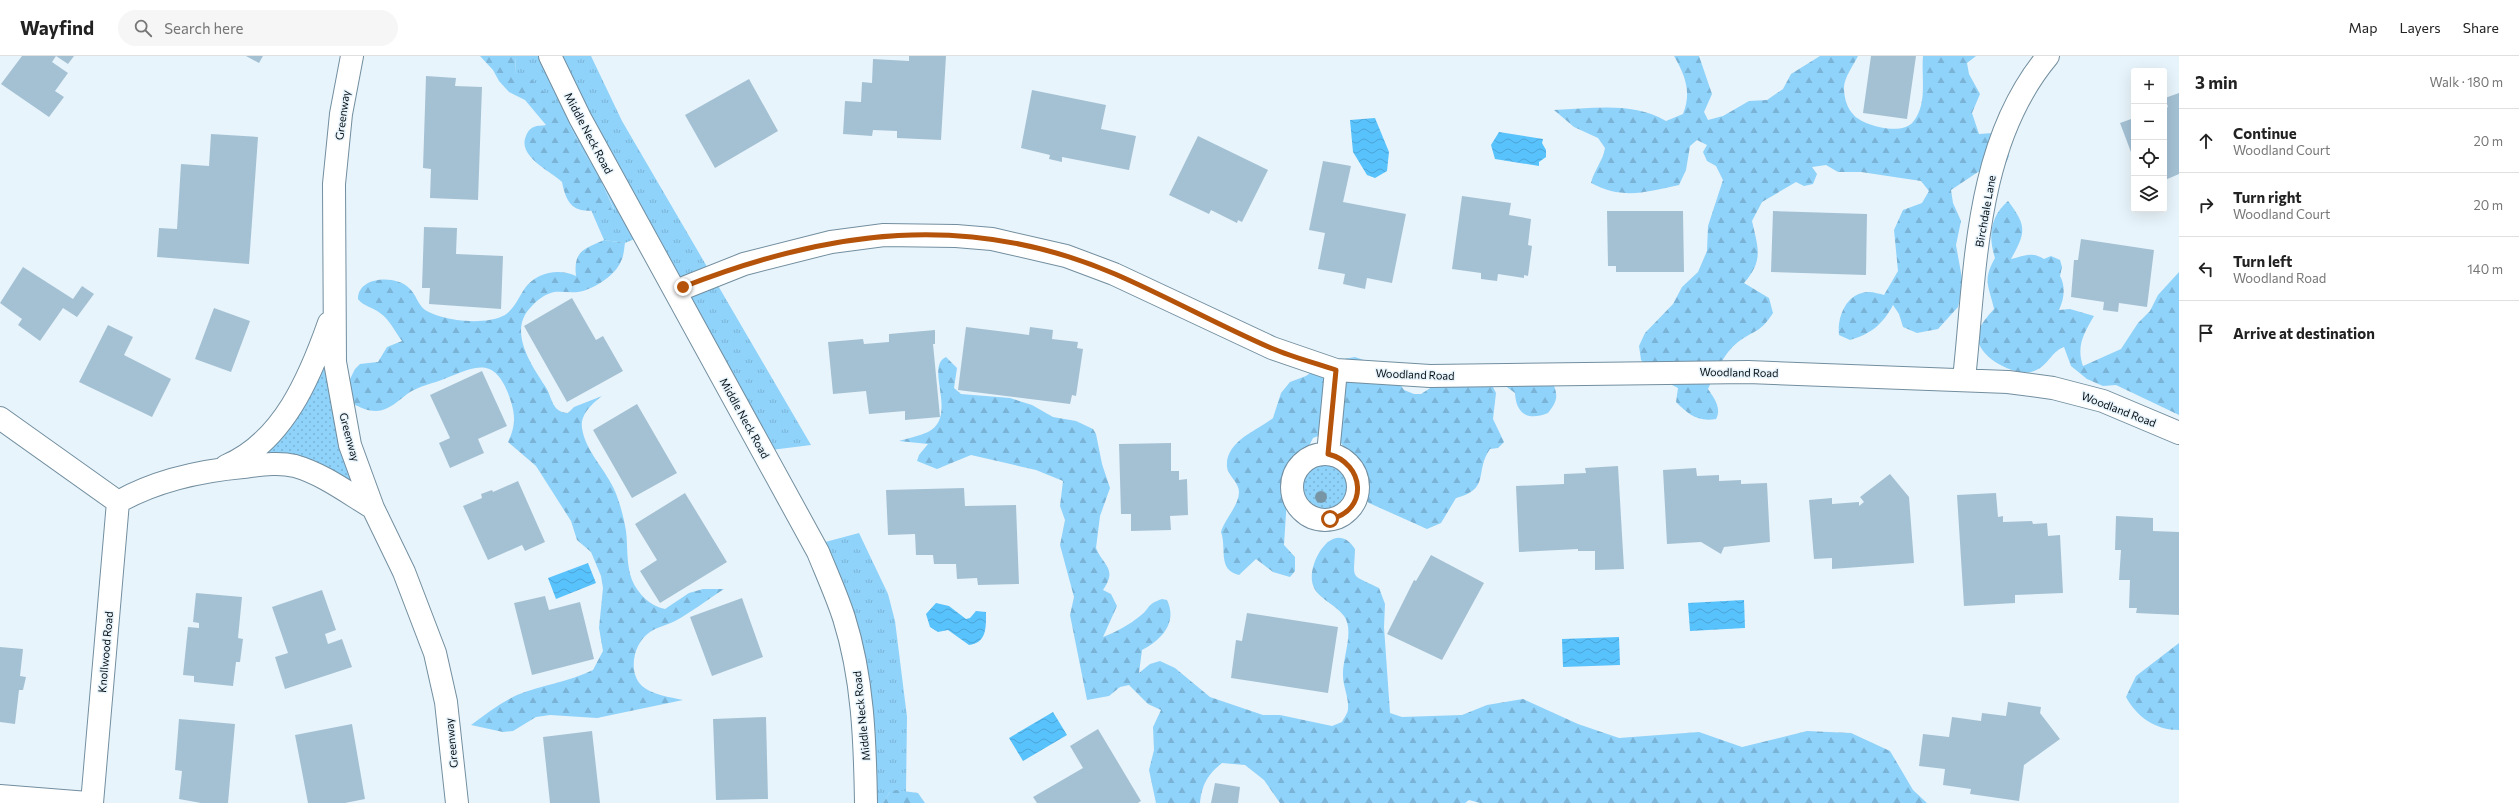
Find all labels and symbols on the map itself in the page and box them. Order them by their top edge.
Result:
street label: Greenway [332,89,352,141]
street label: Middle Neck Road [562,90,616,176]
street label: Birchdale Lane [1972,174,1998,248]
route end [674,278,692,296]
street label: Woodland Road [1699,365,1779,379]
street label: Woodland Road [1375,366,1455,382]
street label: Middle Neck Road [717,375,773,461]
street label: Woodland Road [2080,389,2158,429]
street label: Greenway [337,411,363,463]
route start [1321,510,1339,528]
street label: Knollwood Road [95,611,115,693]
street label: Middle Neck Road [850,671,872,761]
street label: Greenway [442,717,460,769]

